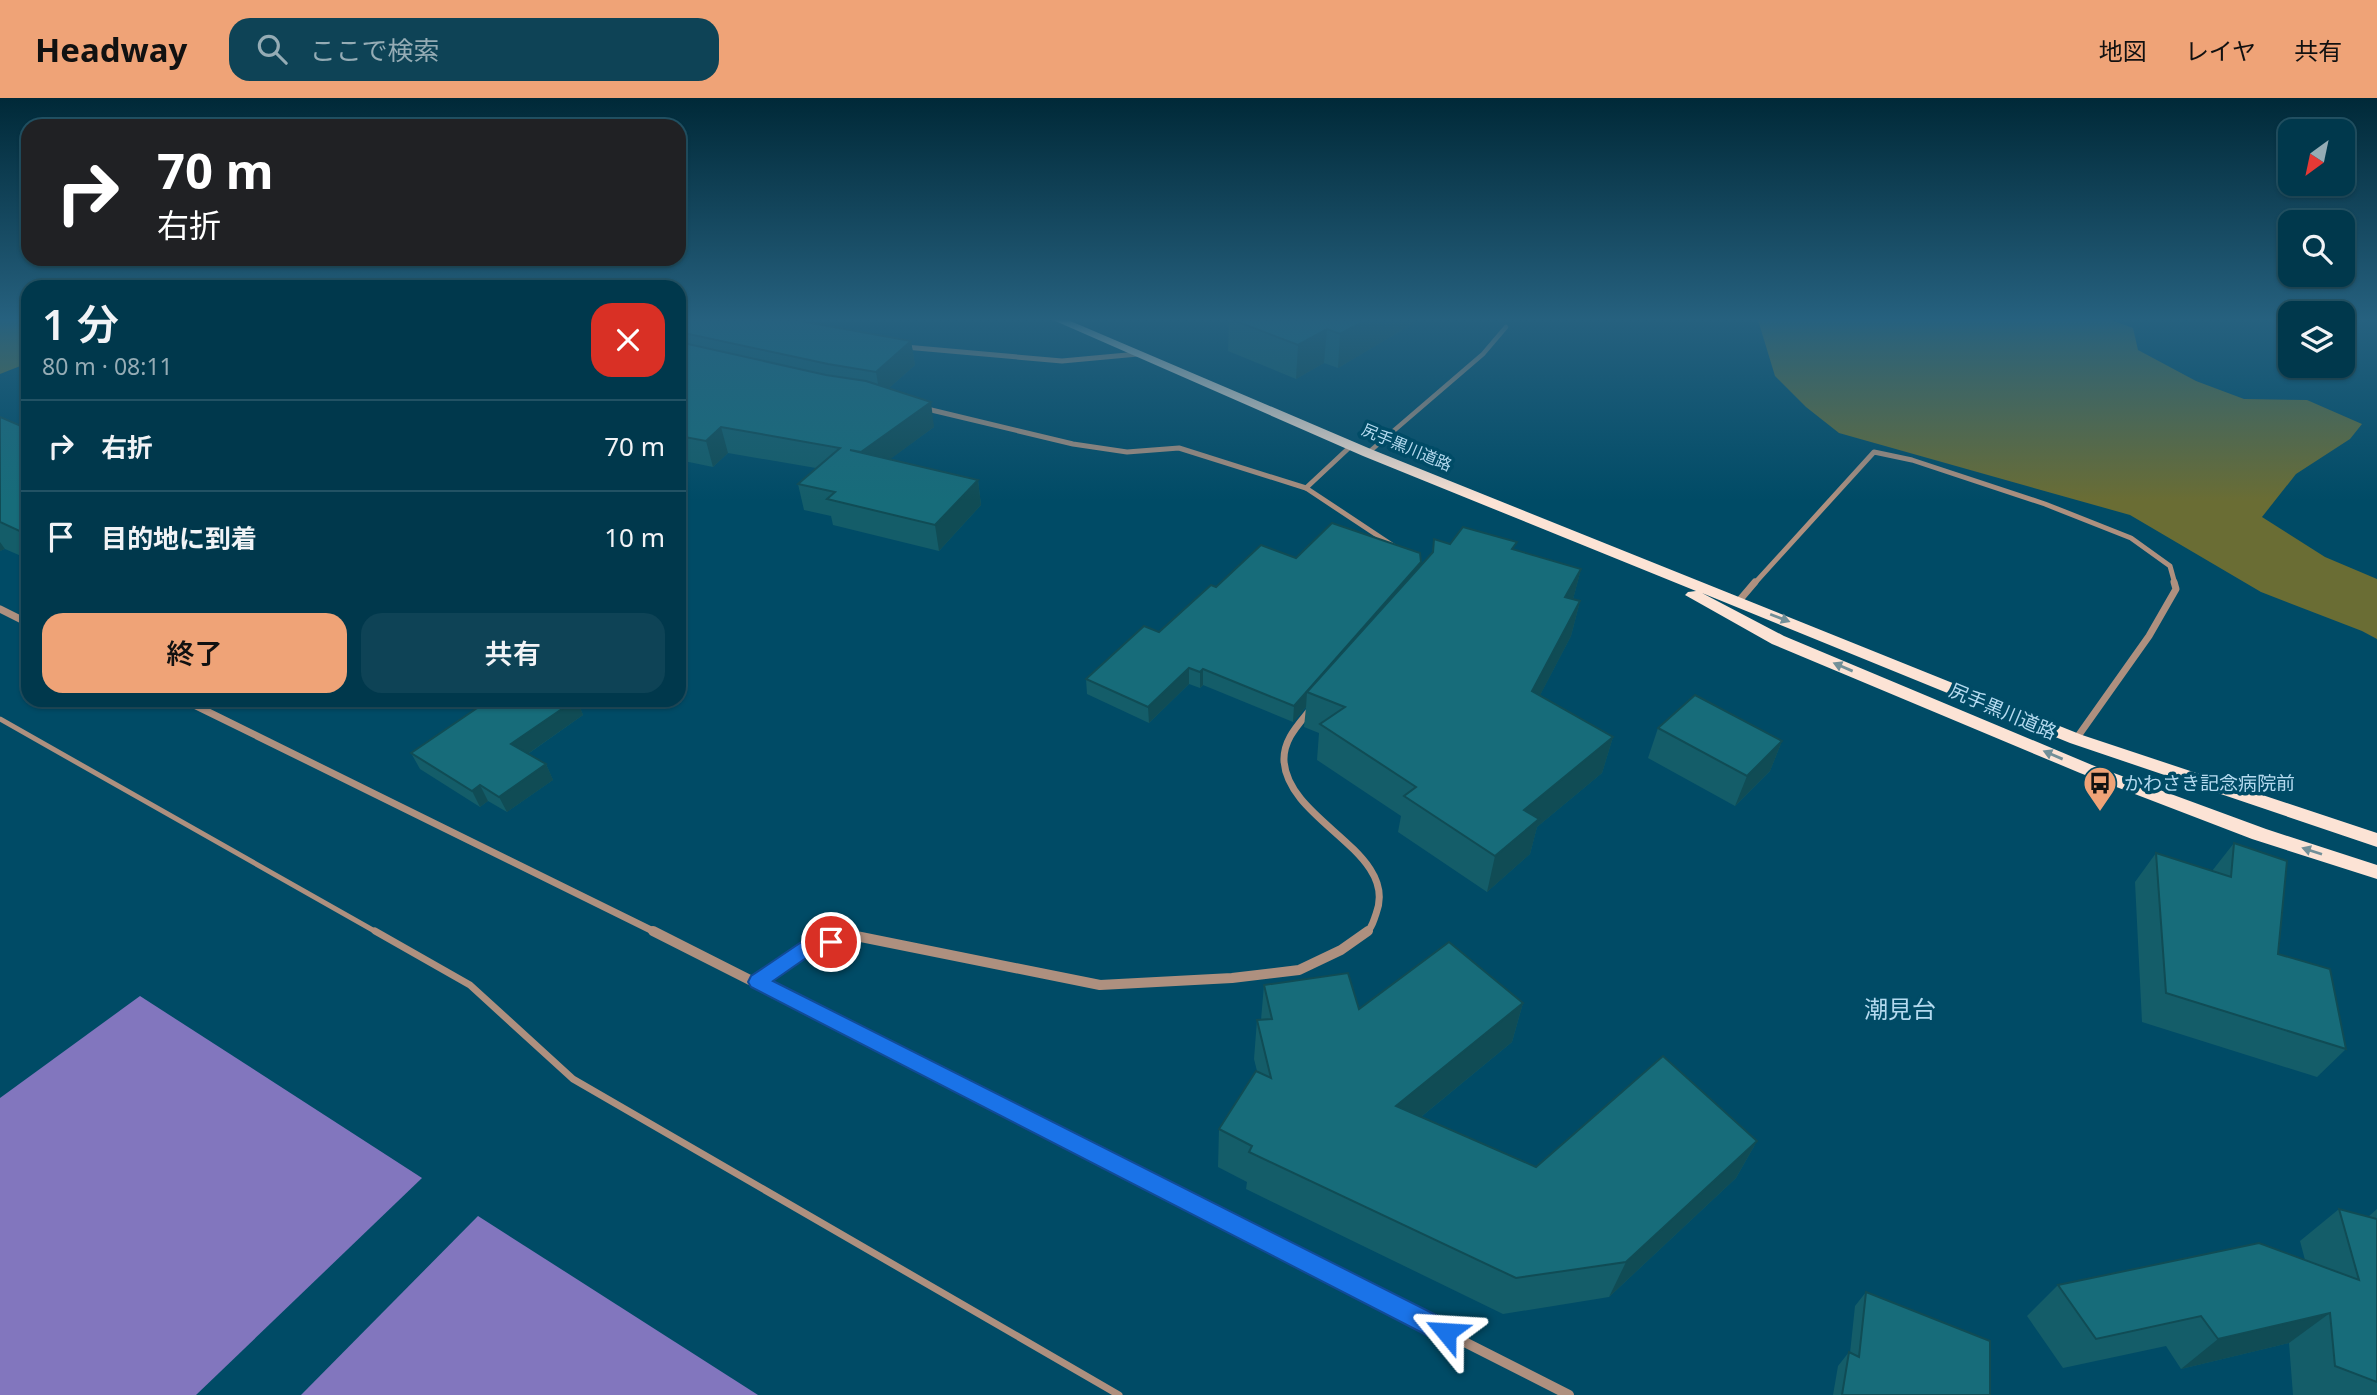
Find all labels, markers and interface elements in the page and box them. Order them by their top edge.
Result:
search box [229,18,719,81]
text: Headway [35,27,187,72]
icon: search [253,30,291,68]
text: ここで検索 [309,32,439,68]
text: 地図 [2099,34,2147,67]
text: レイヤ [2185,34,2256,67]
text: 共有 [2294,34,2342,67]
north arrow [2278,119,2356,196]
map controls [2278,119,2355,378]
text: 70 m [157,137,274,203]
icon: right [42,147,133,238]
text: 右折 [157,203,221,246]
button: search [2278,210,2355,287]
text: 1 分 [42,295,119,352]
button: layers [2278,301,2355,378]
button: close [591,303,665,377]
text: 80 m · 08:11 [42,350,173,382]
street label: 尻手黒川道路 [1359,418,1455,476]
icon: right [42,427,80,465]
text: 70 m [604,428,665,464]
text: 右折 [101,429,153,465]
icon: arrive [42,518,80,556]
text: 10 m [604,519,665,555]
text: 目的地に到着 [101,520,257,556]
button: 終了 [42,613,347,693]
button: 共有 [361,613,665,693]
one-way arrow [1770,613,1791,624]
one-way arrow [1833,661,1853,673]
street label: 尻手黒川道路 [1945,677,2061,745]
one-way arrow [2043,749,2063,761]
bus stop icon: かわさき記念病院前 [2081,764,2119,813]
place label: かわさき記念病院前 [2124,770,2295,796]
one-way arrow [2301,845,2322,856]
pin [801,912,861,972]
icon: arrive [812,923,850,961]
district label: 潮見台 [1864,992,1936,1025]
position arrow [1409,1295,1483,1369]

